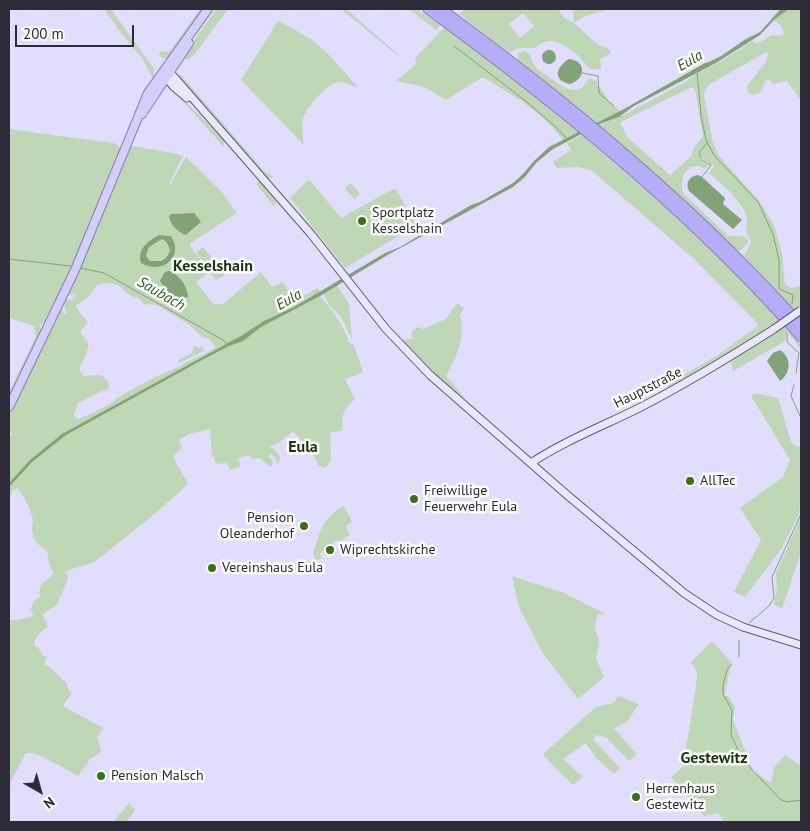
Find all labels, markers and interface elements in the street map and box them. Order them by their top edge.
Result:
scale bar [18,15,136,47]
text: 200 m [23,24,64,43]
water label: Eula [674,47,706,75]
place label: Sportplatz Kesselshain [372,205,442,238]
marker: Sportplatz Kesselshain [356,215,368,227]
district label: Kesselshain [173,256,253,276]
water label: Saubach [134,273,188,315]
water label: Eula [273,286,305,314]
street label: Hauptstraße [611,364,685,412]
district label: Eula [288,437,318,457]
place label: AllTec [700,473,736,489]
marker: AllTec [684,475,696,487]
place label: Freiwillige Feuerwehr Eula [424,483,517,516]
marker: Freiwillige Feuerwehr Eula [408,493,420,505]
place label: Pension Oleanderhof [220,510,294,542]
marker: Pension Oleanderhof [298,520,310,532]
place label: Wiprechtskirche [340,542,436,558]
marker: Wiprechtskirche [324,544,336,556]
place label: Vereinshaus Eula [222,560,323,576]
marker: Vereinshaus Eula [206,562,218,574]
district label: Gestewitz [681,748,747,768]
north arrow [15,766,65,816]
place label: Pension Malsch [111,768,204,784]
marker: Pension Malsch [95,770,107,782]
place label: Herrenhaus Gestewitz [646,781,715,814]
marker: Herrenhaus Gestewitz [630,791,642,803]
text: N [40,793,58,813]

